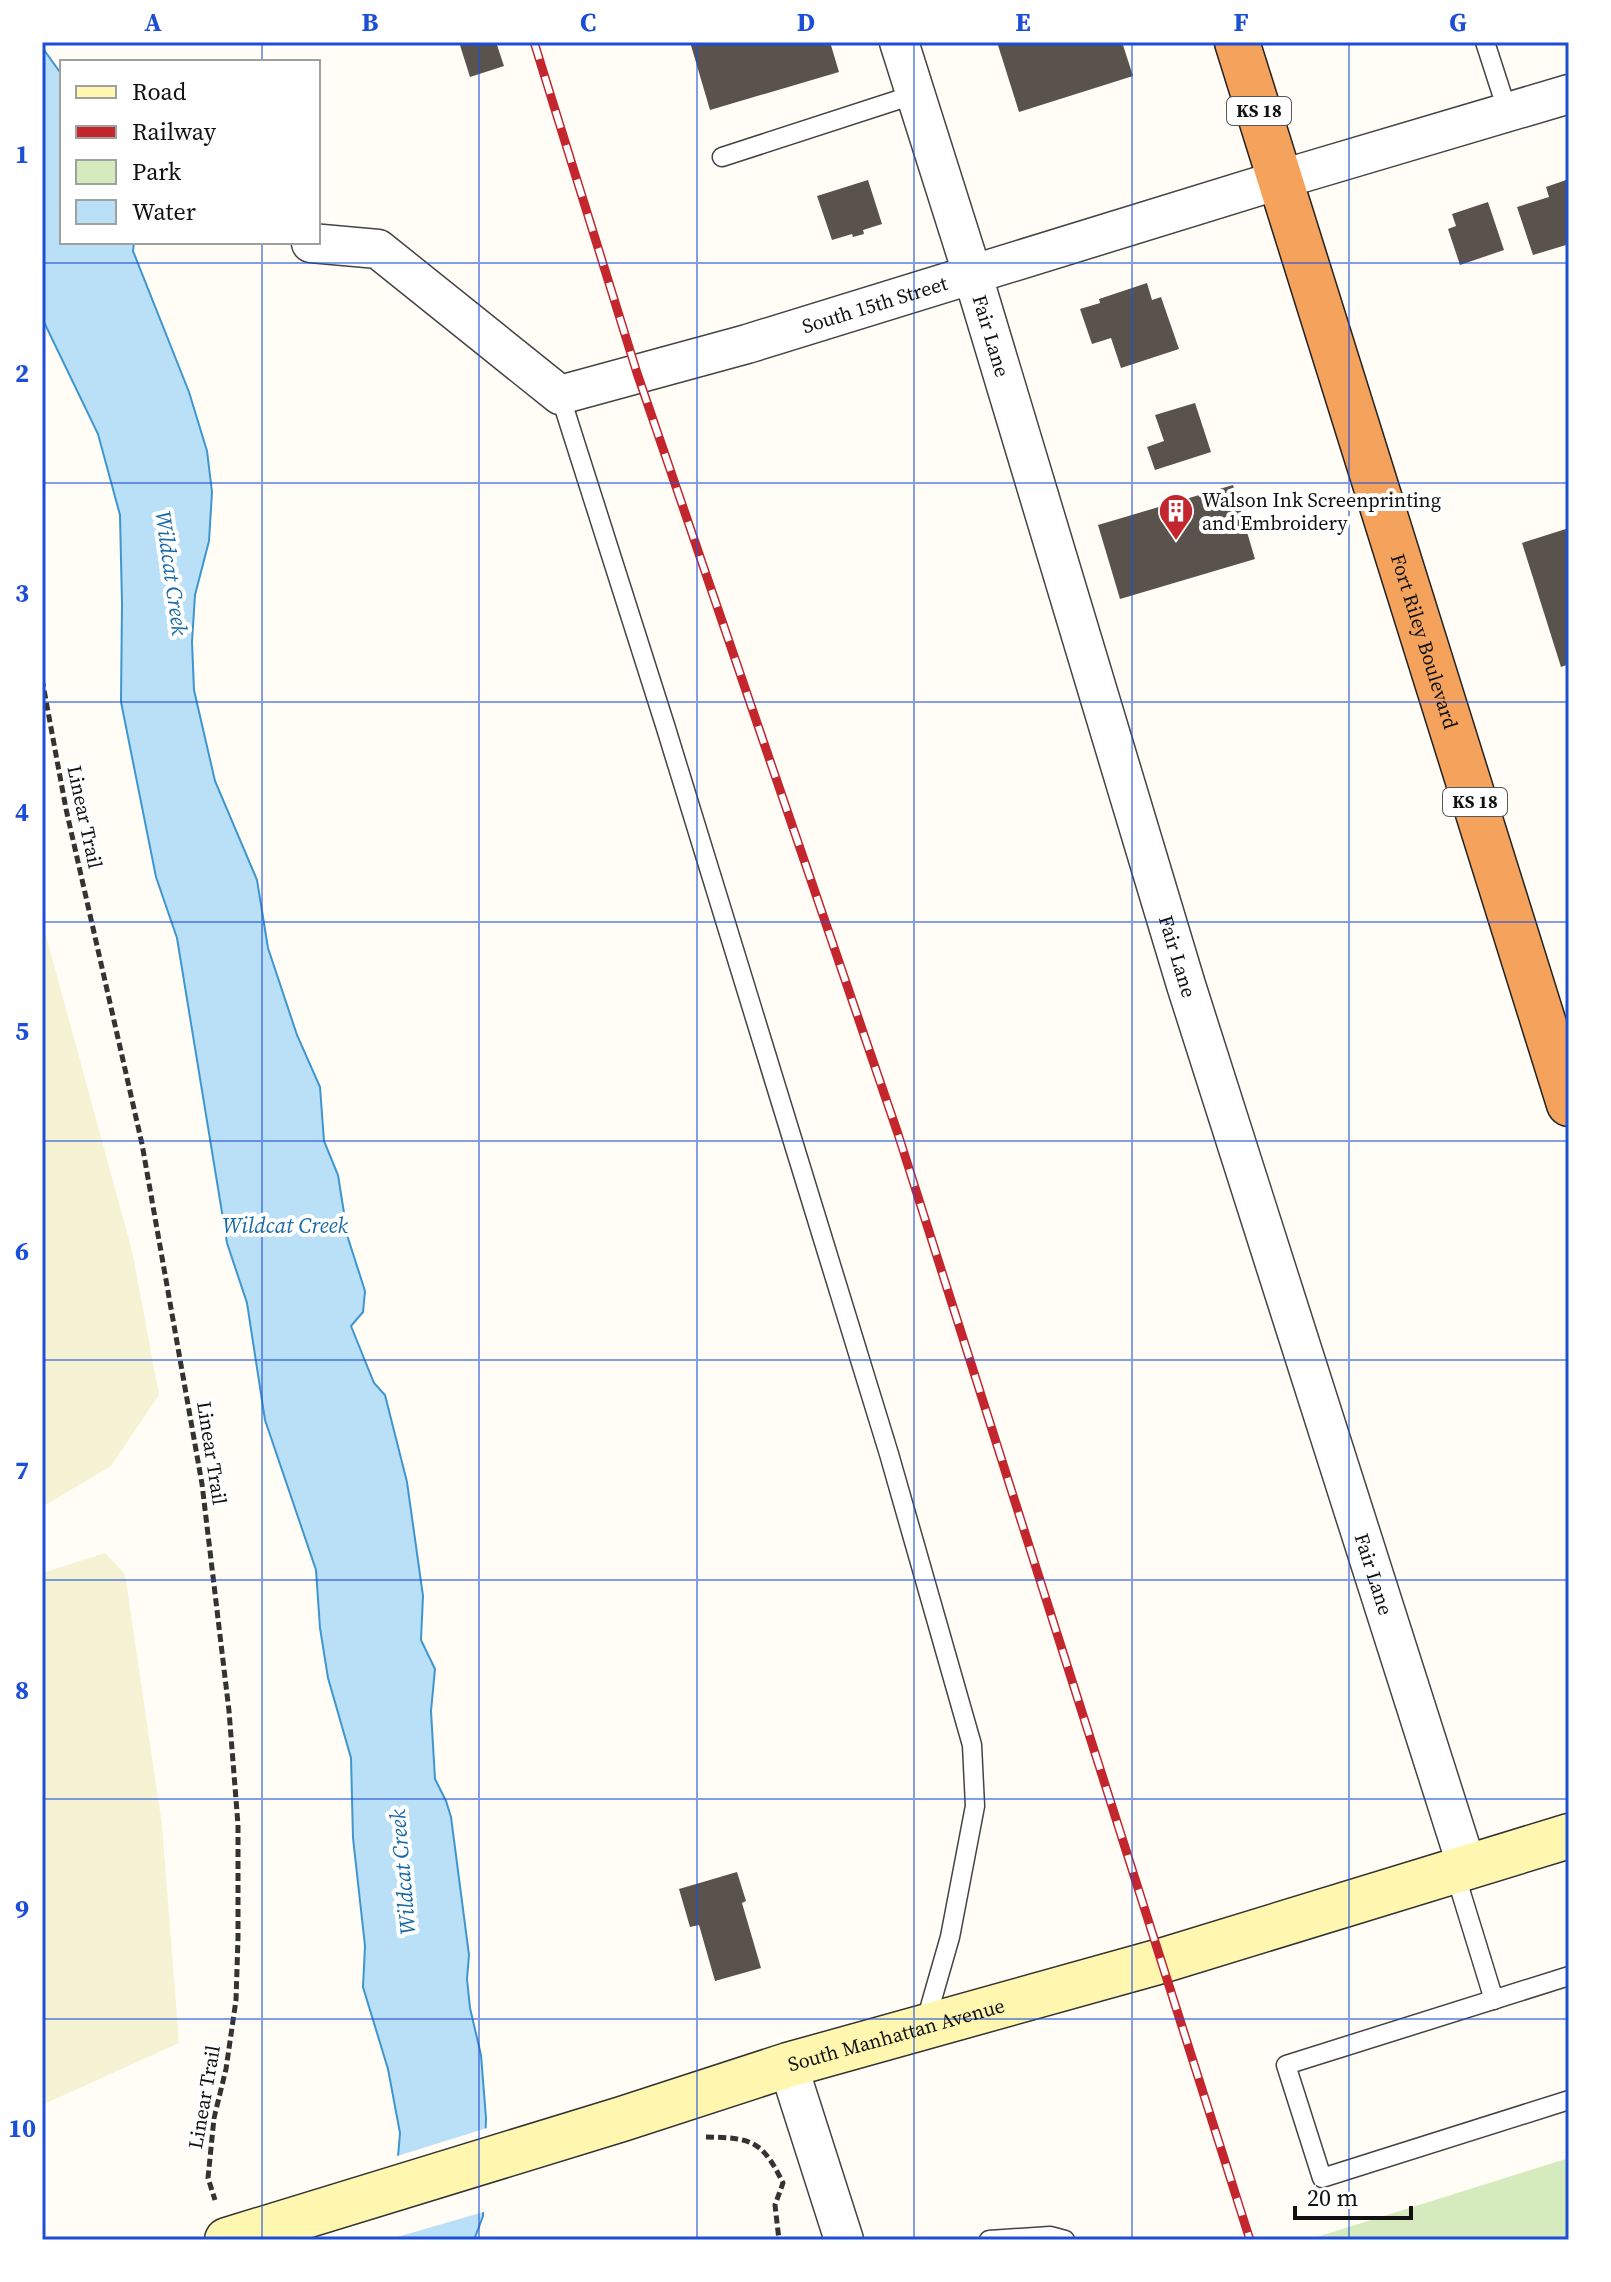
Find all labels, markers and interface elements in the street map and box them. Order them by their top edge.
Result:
text: A [144,4,162,40]
text: B [362,4,379,40]
text: C [580,4,596,40]
text: D [797,4,815,40]
text: E [1015,4,1031,40]
text: F [1233,4,1249,40]
text: G [1449,4,1467,40]
legend [60,60,320,244]
text: Road [132,75,187,108]
road number: KS 18 [1227,97,1291,125]
text: Railway [132,115,217,148]
text: 1 [15,136,29,172]
text: Park [132,155,182,188]
text: Water [132,195,196,228]
street label: South 15th Street [798,269,951,340]
street label: Fair Lane [965,291,1017,380]
text: 2 [15,355,29,391]
place label: Walson Ink Screenprinting and Embroidery [1202,486,1441,537]
building icon: Walson Ink Screenprinting and Embroidery [1157,492,1195,542]
water label: Wildcat Creek [148,509,196,638]
street label: Fort Riley Boulevard [1384,550,1465,733]
text: 3 [15,575,29,611]
street label: Linear Trail [60,763,110,871]
road number: KS 18 [1443,788,1507,816]
text: 4 [15,794,29,830]
street label: Fair Lane [1152,912,1203,1001]
text: 5 [15,1013,29,1049]
water label: Wildcat Creek [222,1210,348,1240]
text: 6 [15,1233,29,1269]
street label: Linear Trail [190,1399,234,1507]
text: 7 [15,1452,29,1488]
street label: Fair Lane [1348,1530,1400,1619]
text: 8 [15,1672,29,1708]
water label: Wildcat Creek [382,1808,422,1936]
text: 9 [15,1891,29,1927]
street label: South Manhattan Avenue [785,1991,1008,2078]
street label: Linear Trail [181,2043,227,2151]
text: 10 [8,2110,36,2146]
scale bar [1295,2170,1411,2220]
text: 20 m [1307,2181,1358,2214]

